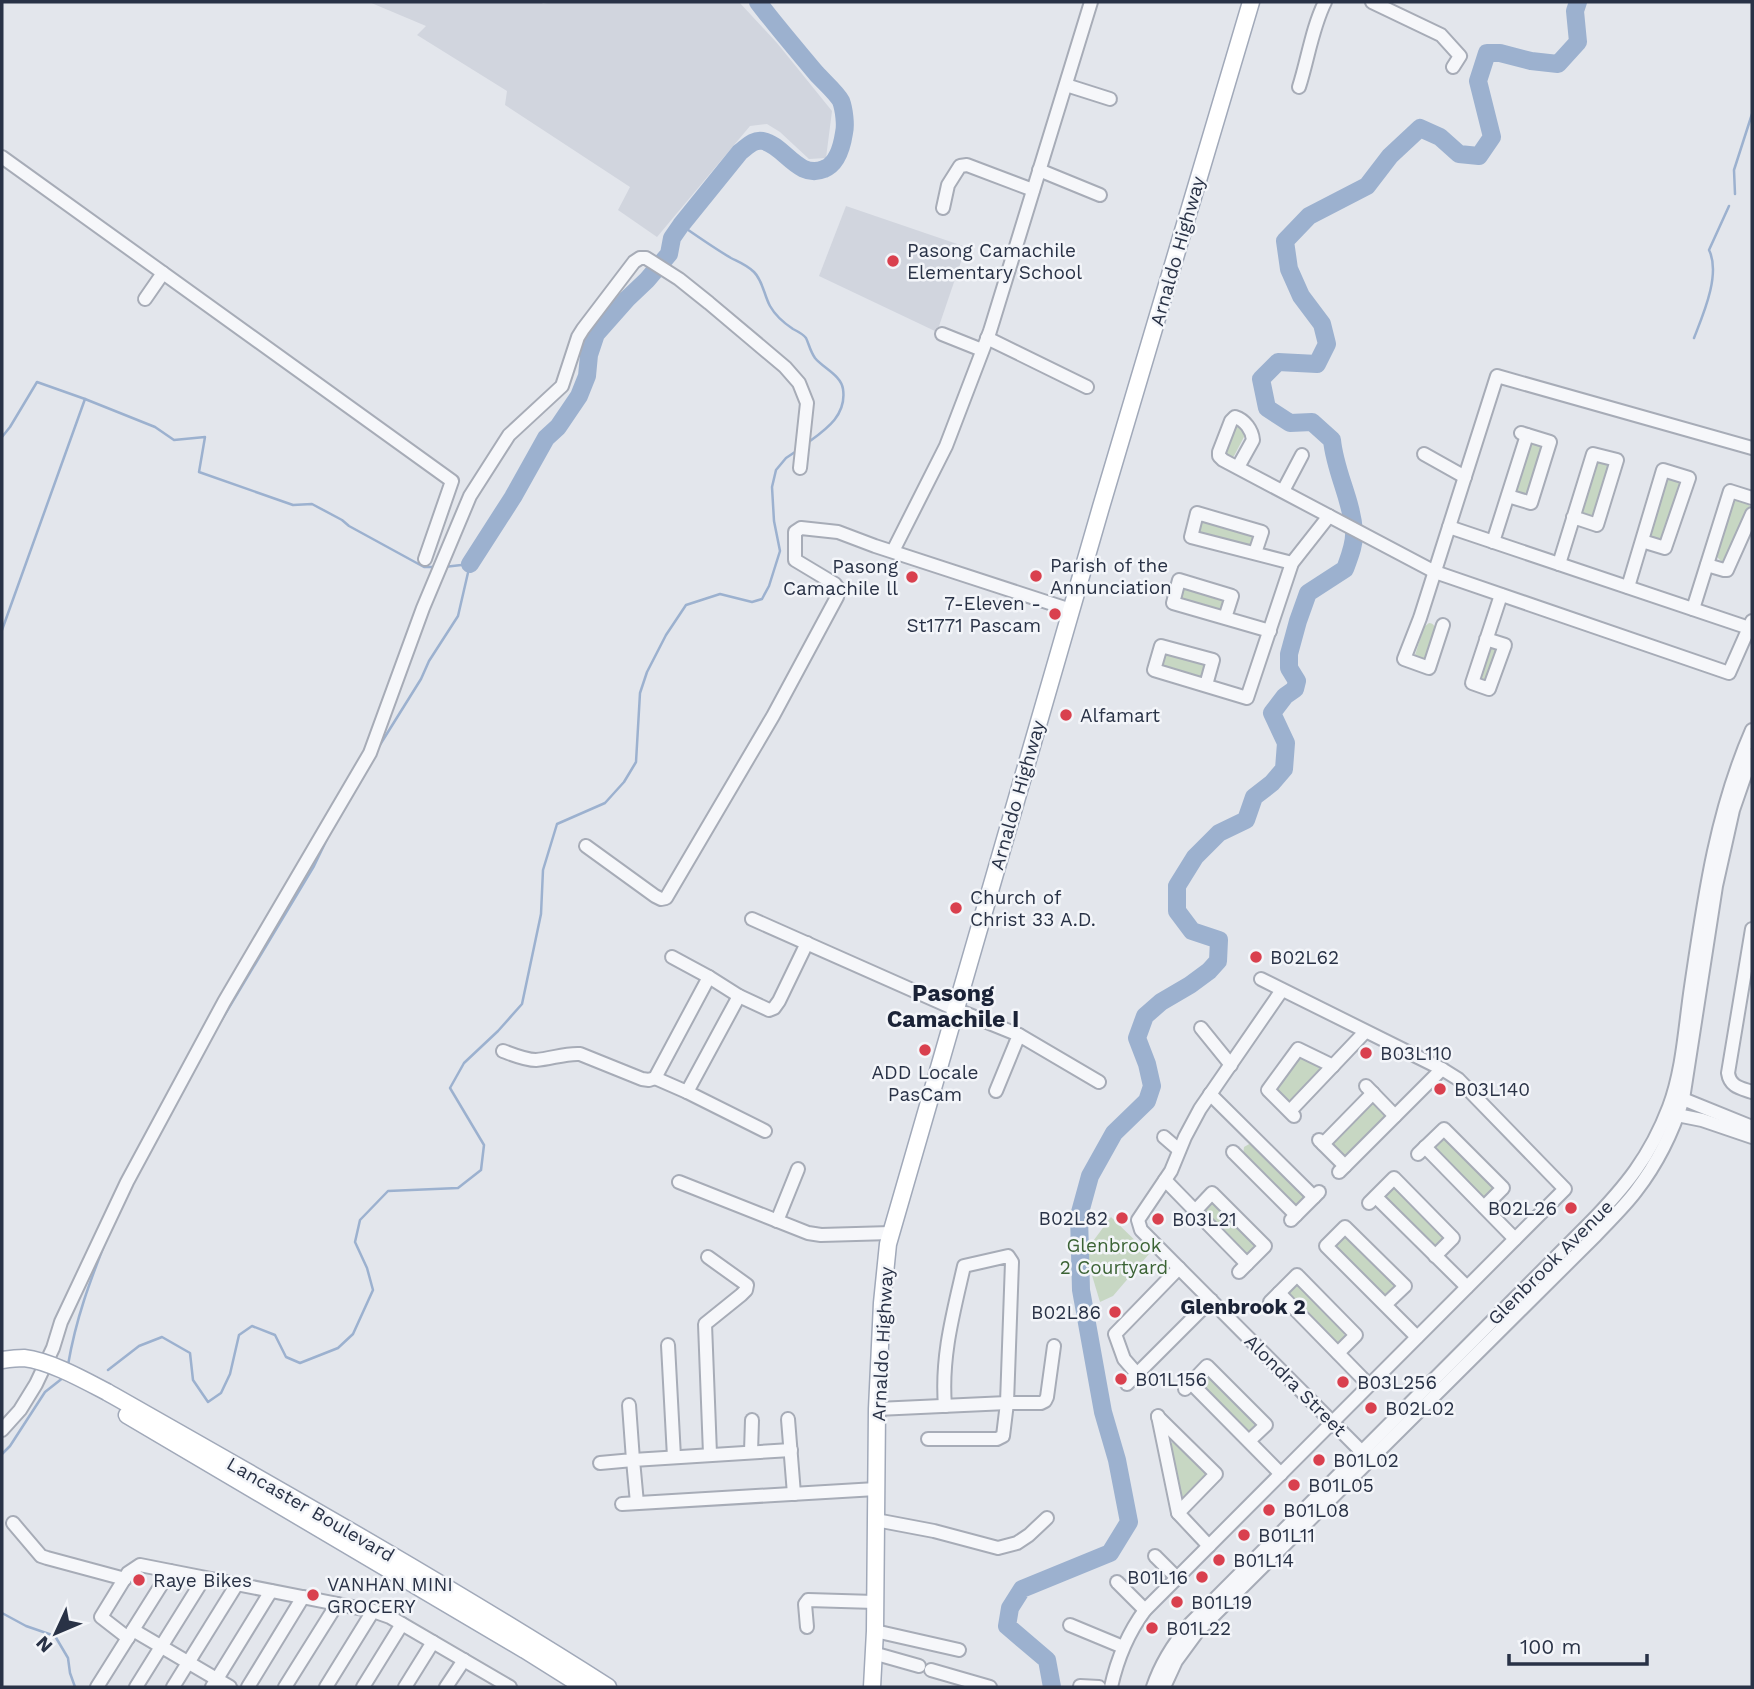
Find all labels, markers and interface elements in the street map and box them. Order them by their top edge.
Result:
street label: Arnaldo Highway [1145,173,1210,329]
place label: Pasong Camachile Elementary School [907,239,1082,284]
marker: Pasong Camachile Elementary School [885,253,901,269]
place label: Parish of the Annunciation [1050,554,1172,599]
place label: Pasong Camachile ll [783,555,899,600]
marker: Parish of the Annunciation [1028,568,1044,584]
marker: Pasong Camachile ll [904,569,920,585]
place label: 7-Eleven - St1771 Pascam [906,592,1041,637]
marker: 7-Eleven - St1771 Pascam [1047,606,1063,622]
place label: Alfamart [1080,704,1160,727]
marker: Alfamart [1058,707,1074,723]
street label: Arnaldo Highway [985,717,1050,873]
place label: Church of Christ 33 A.D. [970,886,1096,931]
marker: Church of Christ 33 A.D. [948,900,964,916]
place label: B02L62 [1270,946,1339,969]
marker: B02L62 [1248,949,1264,965]
district label: Pasong Camachile I [887,980,1019,1033]
marker: ADD Locale PasCam [917,1042,933,1058]
place label: B03L110 [1380,1042,1452,1065]
marker: B03L110 [1358,1045,1374,1061]
place label: ADD Locale PasCam [871,1061,979,1106]
place label: B03L140 [1454,1078,1530,1101]
marker: B03L140 [1432,1081,1448,1097]
street label: Glenbrook Avenue [1483,1195,1618,1330]
place label: B02L26 [1488,1197,1557,1220]
marker: B02L26 [1563,1200,1579,1216]
place label: B02L82 [1039,1207,1108,1230]
place label: B03L21 [1172,1208,1237,1231]
marker: B02L82 [1114,1210,1130,1226]
marker: B03L21 [1150,1211,1166,1227]
park label: Glenbrook 2 Courtyard [1060,1234,1168,1279]
street label: Arnaldo Highway [867,1266,898,1422]
district label: Glenbrook 2 [1180,1294,1306,1319]
place label: B02L86 [1031,1301,1101,1324]
marker: B02L86 [1107,1304,1123,1320]
street label: Alondra Street [1240,1330,1351,1441]
place label: B01L156 [1135,1368,1207,1391]
marker: B01L156 [1113,1371,1129,1387]
place label: B03L256 [1357,1371,1437,1394]
marker: B03L256 [1335,1374,1351,1390]
place label: B02L02 [1385,1397,1455,1420]
marker: B02L02 [1363,1400,1379,1416]
place label: B01L02 [1333,1449,1399,1472]
street label: Lancaster Boulevard [223,1452,399,1567]
marker: B01L02 [1311,1452,1327,1468]
place label: B01L05 [1308,1474,1374,1497]
marker: B01L05 [1286,1477,1302,1493]
place label: B01L08 [1283,1499,1350,1522]
marker: B01L08 [1261,1502,1277,1518]
place label: B01L11 [1258,1524,1315,1547]
marker: B01L11 [1236,1527,1252,1543]
place label: B01L14 [1233,1549,1294,1572]
marker: B01L14 [1211,1552,1227,1568]
place label: B01L16 [1127,1566,1188,1589]
place label: Raye Bikes [153,1569,252,1592]
marker: B01L16 [1194,1569,1210,1585]
marker: Raye Bikes [131,1572,147,1588]
place label: VANHAN MINI GROCERY [327,1573,453,1618]
marker: VANHAN MINI GROCERY [305,1587,321,1603]
place label: B01L19 [1191,1591,1252,1614]
marker: B01L19 [1169,1594,1185,1610]
north arrow [21,1598,91,1668]
place label: B01L22 [1166,1617,1231,1640]
marker: B01L22 [1144,1620,1160,1636]
scale bar [1509,1622,1647,1666]
text: N [31,1631,57,1658]
text: 100 m [1520,1634,1582,1659]

